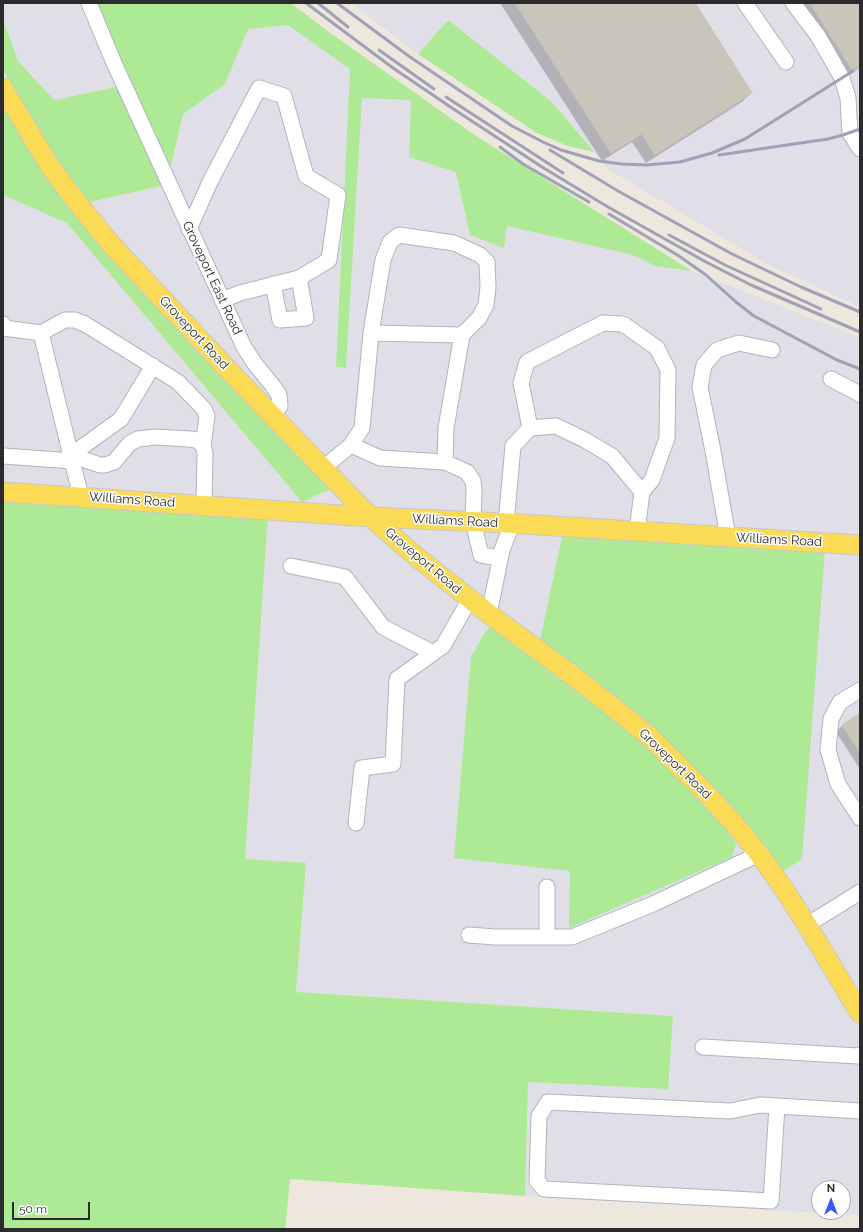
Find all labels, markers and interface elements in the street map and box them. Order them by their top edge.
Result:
street label: Groveport East Road [179,219,245,337]
street label: Groveport Road [156,293,232,373]
street label: Williams Road [88,489,176,511]
street label: Williams Road [412,511,498,531]
street label: Groveport Road [382,525,464,597]
street label: Williams Road [736,530,822,550]
street label: Groveport Road [636,726,714,802]
north arrow [811,1180,851,1220]
text: N [827,1182,835,1195]
scale bar [14,1194,92,1220]
text: 50 m [19,1202,47,1216]

